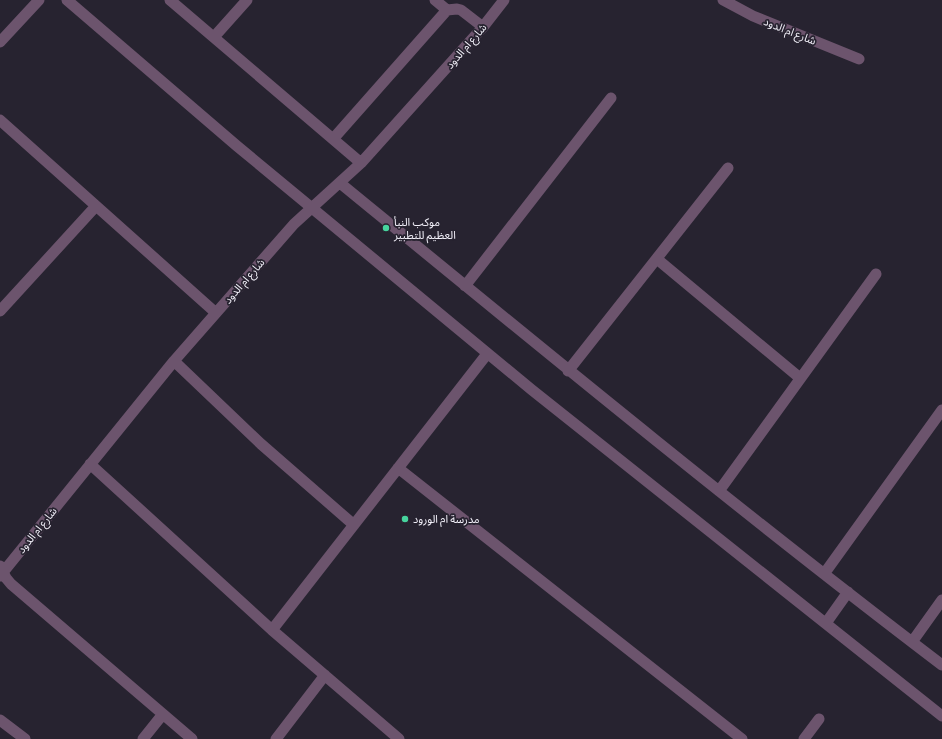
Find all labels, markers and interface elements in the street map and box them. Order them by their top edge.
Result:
street label: شارع ام الدود [761,12,819,49]
street label: شارع ام الدود [441,19,490,72]
place label: موكب النبأ العظيم للتطبير [393,213,456,244]
marker: موكب النبأ العظيم للتطبير [381,223,391,233]
street label: شارع ام الدود [219,254,268,307]
street label: شارع ام الدود [13,503,61,557]
place label: مدرسة ام الورود [413,510,480,527]
marker: مدرسة ام الورود [400,514,410,524]

